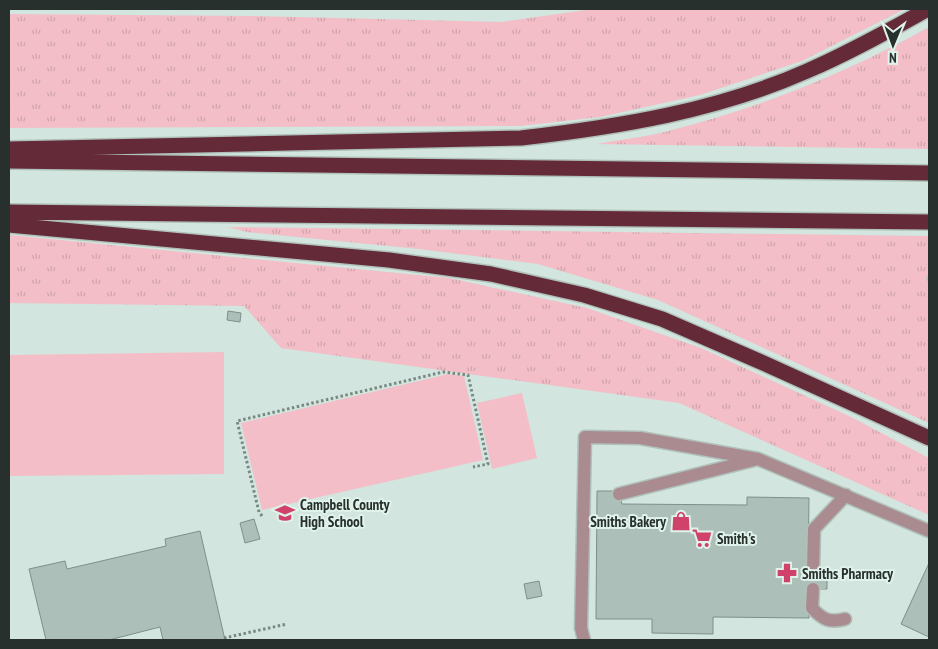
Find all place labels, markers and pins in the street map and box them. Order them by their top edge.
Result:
place label: Campbell County High School [300,495,390,531]
school or university icon: Campbell County High School [274,502,296,524]
shop icon: Smiths Bakery [670,510,692,532]
place label: Smiths Bakery [590,512,667,531]
supermarket icon: Smith's [691,527,713,549]
place label: Smith's [717,529,756,548]
pharmacy icon: Smiths Pharmacy [776,562,798,584]
place label: Smiths Pharmacy [802,564,894,583]

